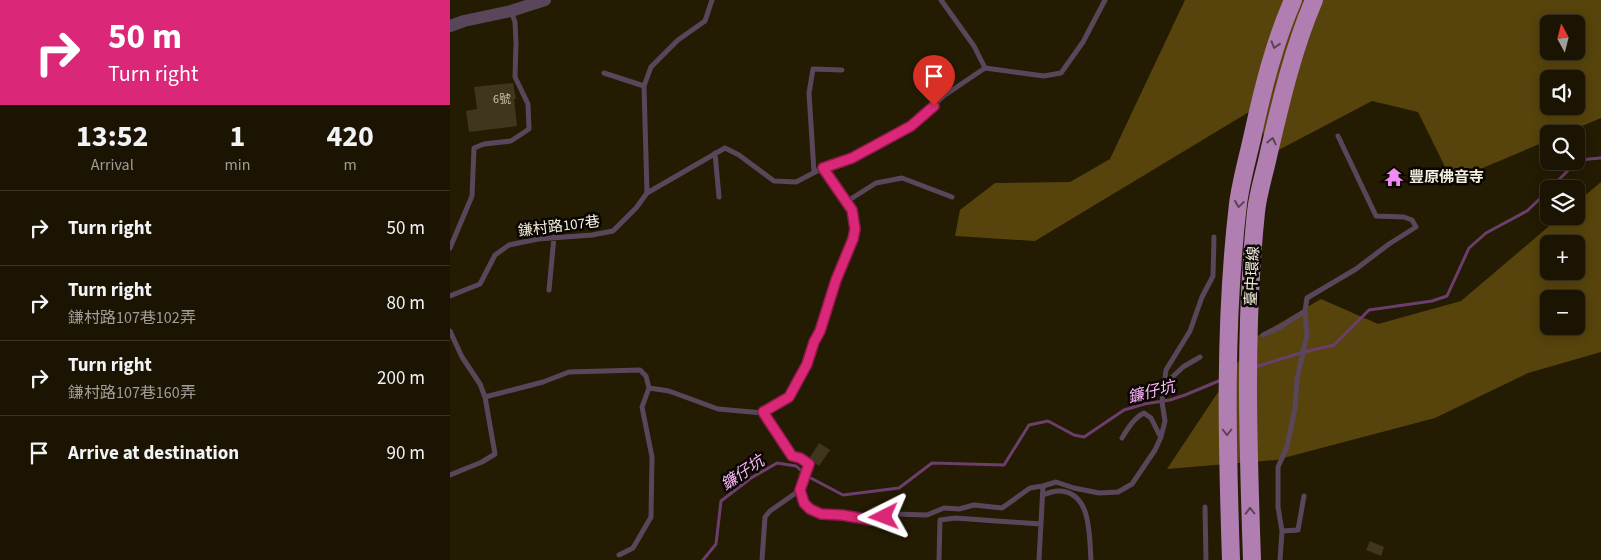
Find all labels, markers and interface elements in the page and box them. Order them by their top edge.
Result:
text: 50 m [108,12,182,62]
north arrow [1540,15,1585,60]
map controls [1540,15,1585,335]
icon: right [25,20,90,85]
one-way arrow [1271,41,1281,49]
pin [913,55,955,106]
text: Turn right [108,58,198,90]
icon: arrive [920,62,948,90]
button: sound [1540,70,1585,115]
house number: 6號 [493,91,511,108]
text: 13:52 [76,115,148,158]
text: 1 [229,115,245,158]
text: 420 [326,115,374,158]
button: search [1540,125,1585,170]
one-way arrow [1266,137,1276,145]
text: Arrival [91,154,134,176]
text: min [224,154,250,176]
text: m [344,154,357,176]
temple icon: 豐原佛音寺 [1383,166,1405,188]
place label: 豐原佛音寺 [1409,167,1484,188]
button: layers [1540,180,1585,225]
one-way arrow [1234,200,1245,208]
street label: 鎌村路107巷 [517,211,601,242]
icon: right [25,214,53,242]
text: Turn right [68,215,152,242]
text: 50 m [387,215,425,242]
button: + [1540,235,1585,280]
street label: 臺中環線 [1240,246,1265,307]
text: Turn right [68,277,152,304]
icon: right [25,289,53,317]
text: 80 m [387,290,425,317]
button: − [1540,290,1585,335]
text: 鎌村路107巷102弄 [68,307,196,329]
text: Turn right [68,352,152,379]
icon: right [25,364,53,392]
text: 200 m [377,365,425,392]
water label: 鐮仔坑 [1125,375,1179,408]
text: 鎌村路107巷160弄 [68,382,196,404]
one-way arrow [1222,428,1232,436]
icon: arrive [25,439,53,467]
text: Arrive at destination [68,440,239,467]
text: 90 m [387,440,425,467]
water label: 鐮仔坑 [717,449,770,495]
position arrow [857,490,909,542]
one-way arrow [1245,507,1255,515]

